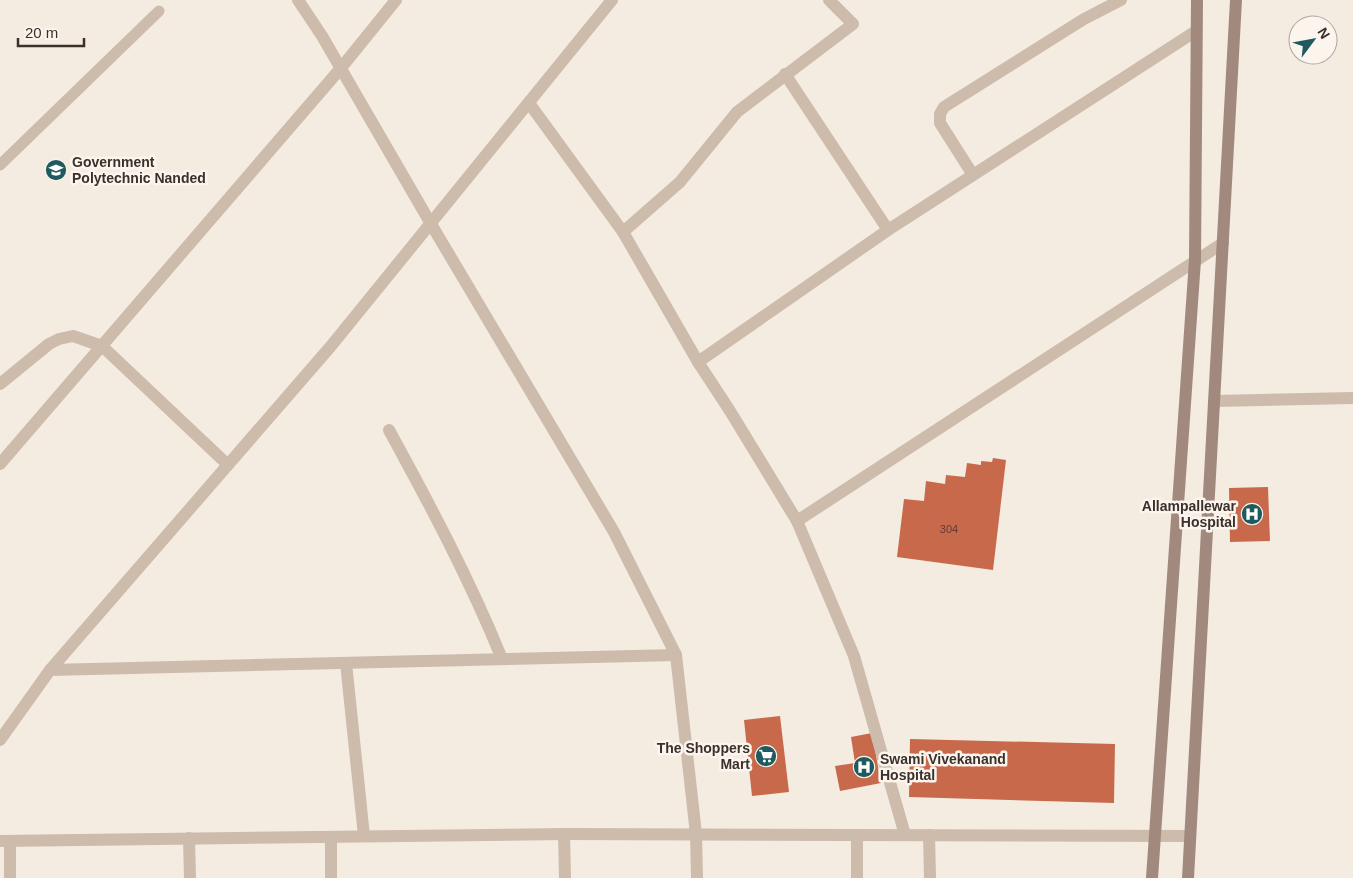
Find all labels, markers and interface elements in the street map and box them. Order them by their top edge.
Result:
scale bar [18,15,84,47]
north arrow [1288,15,1338,65]
text: 20 m [25,24,58,41]
text: N [1315,25,1333,42]
place label: Government Polytechnic Nanded [72,154,206,186]
school or university icon: Government Polytechnic Nanded [44,158,68,182]
place label: Allampallewar Hospital [1142,498,1237,530]
hospital icon: Allampallewar Hospital [1240,502,1264,526]
house number: 304 [940,523,958,535]
place label: The Shoppers Mart [657,740,750,772]
supermarket icon: The Shoppers Mart [754,744,778,768]
place label: Swami Vivekanand Hospital [880,751,1006,783]
hospital icon: Swami Vivekanand Hospital [852,755,876,779]

